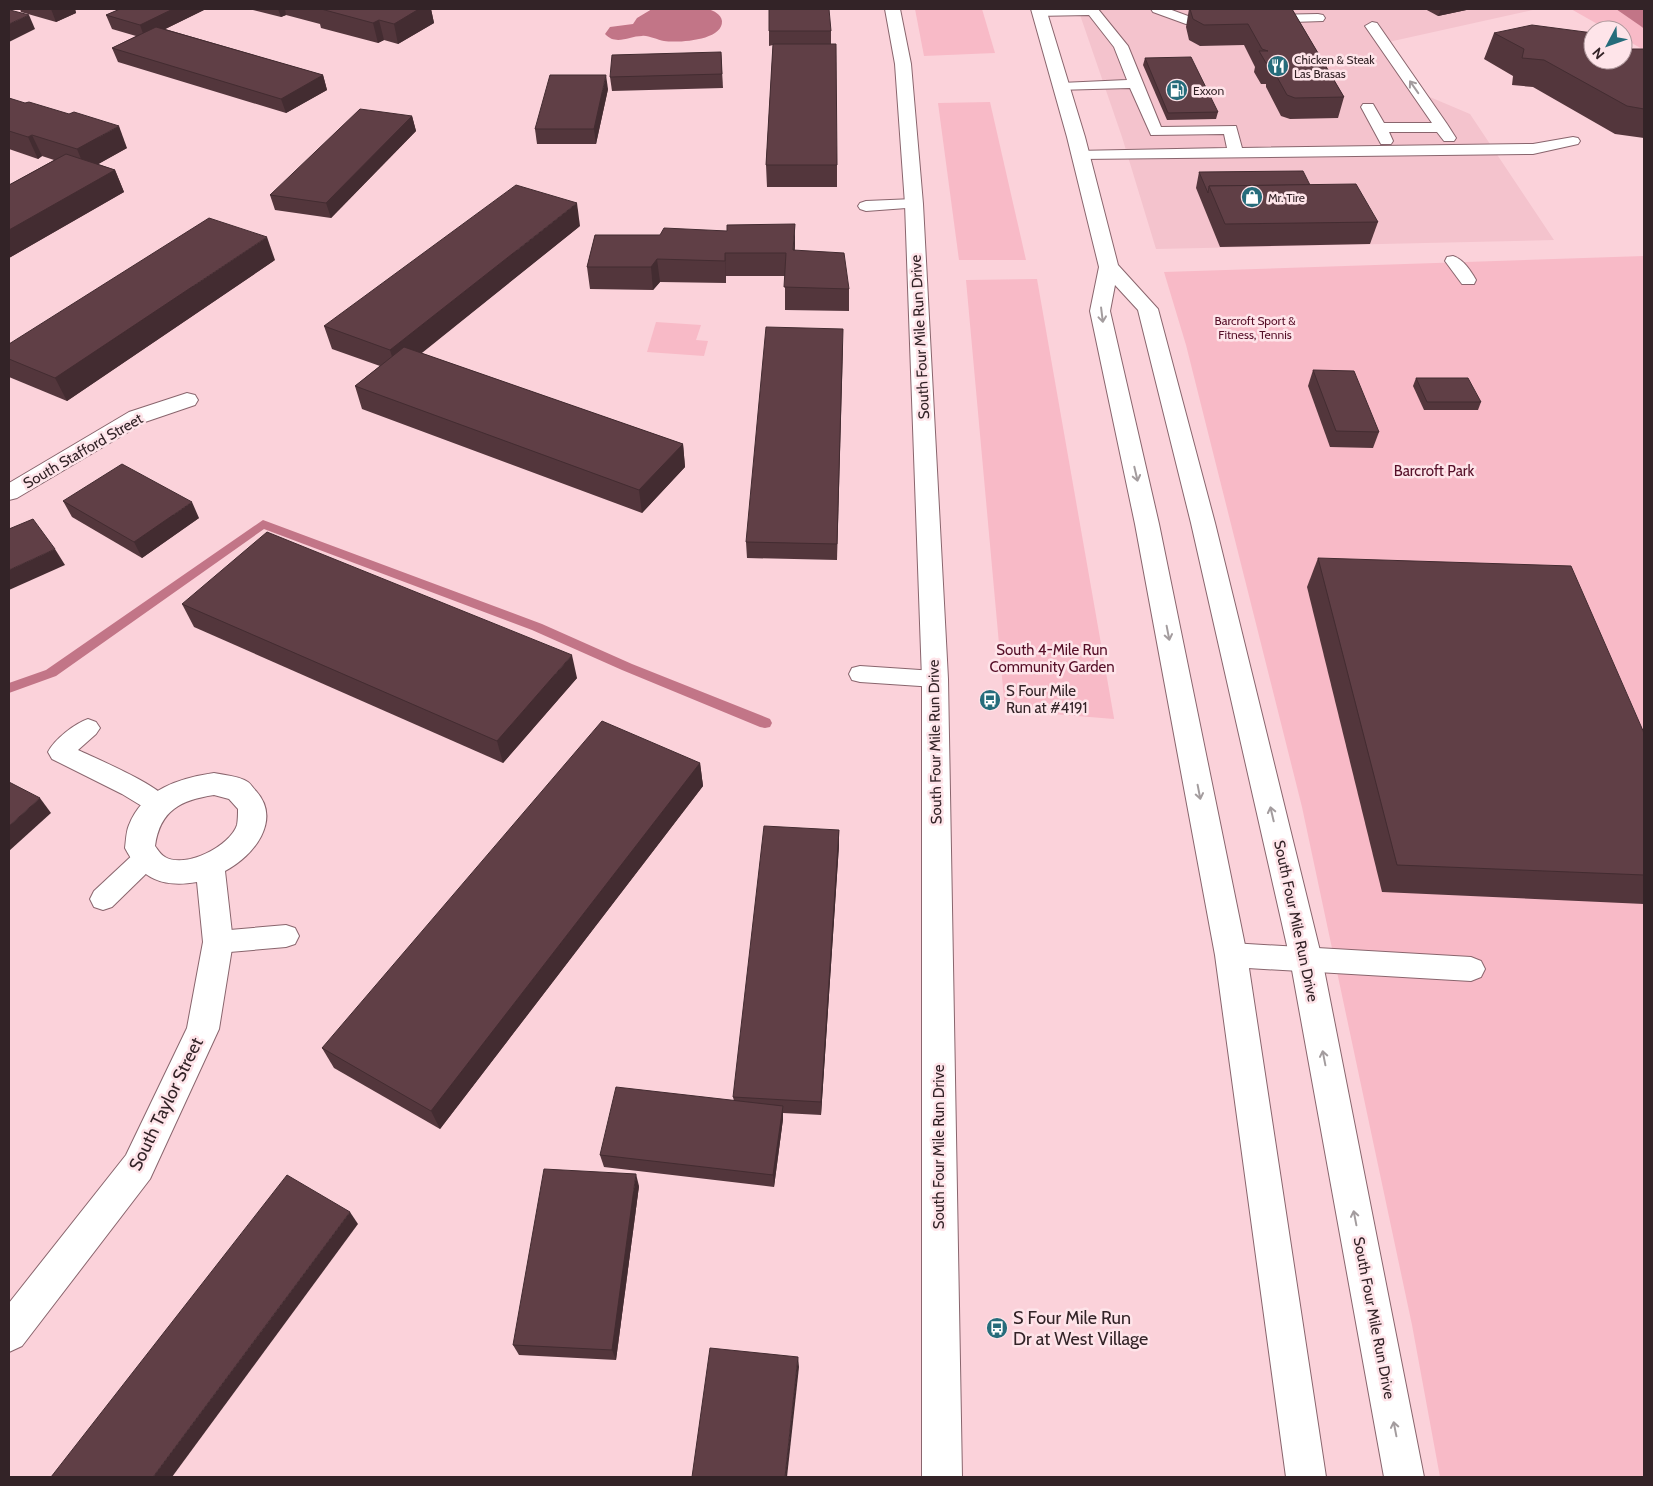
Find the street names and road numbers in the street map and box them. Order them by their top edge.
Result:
street label: South Four Mile Run Drive [907,254,933,420]
street label: South Stafford Street [20,409,146,493]
street label: South Four Mile Run Drive [925,659,945,824]
street label: South Four Mile Run Drive [1270,839,1322,1004]
street label: South Taylor Street [124,1034,208,1174]
street label: South Four Mile Run Drive [930,1064,948,1229]
street label: South Four Mile Run Drive [1349,1235,1399,1401]

